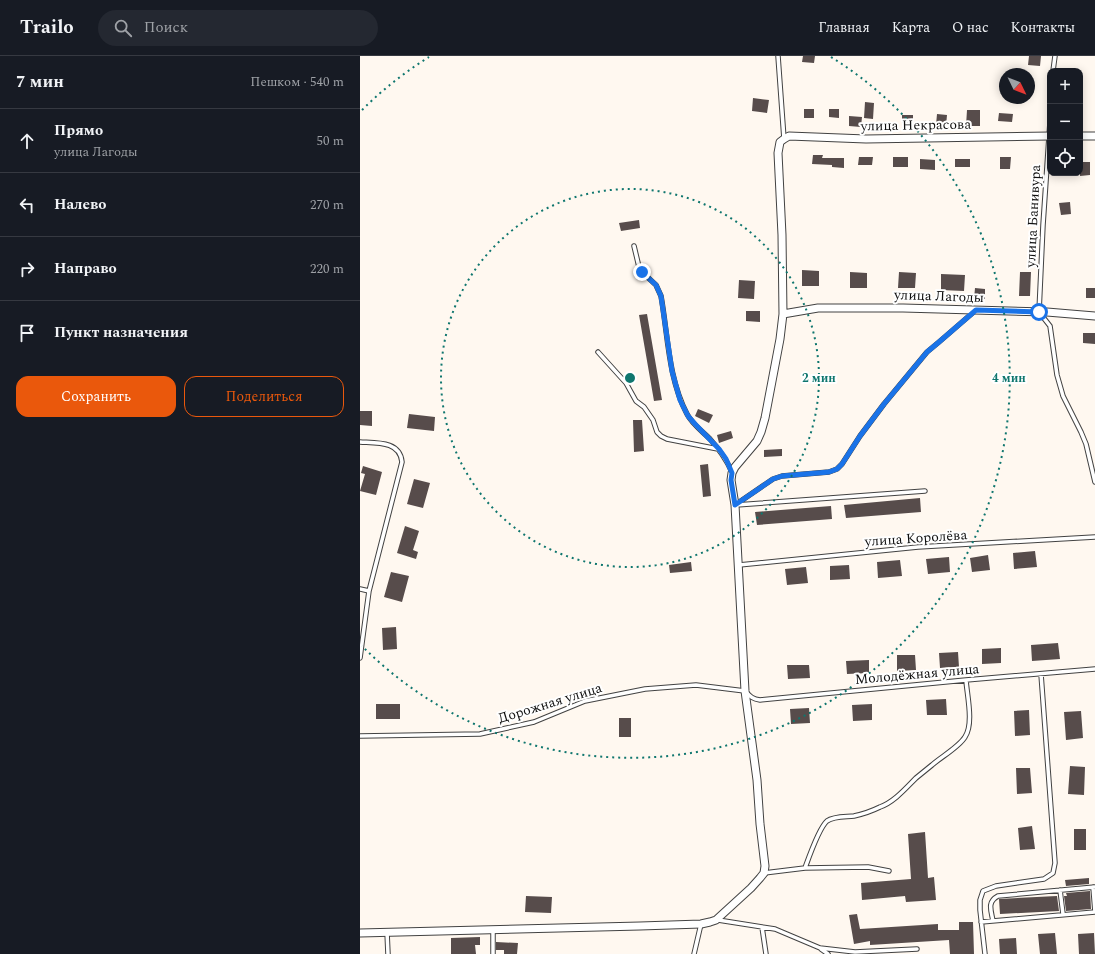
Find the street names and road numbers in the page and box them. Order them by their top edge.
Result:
street label: улица Некрасова [860,114,972,136]
street label: улица Банивура [1020,164,1046,269]
street label: улица Лагоды [893,284,984,308]
street label: улица Королёва [863,524,968,552]
street label: Молодёжная улица [854,658,980,690]
street label: Дорожная улица [495,677,605,729]

